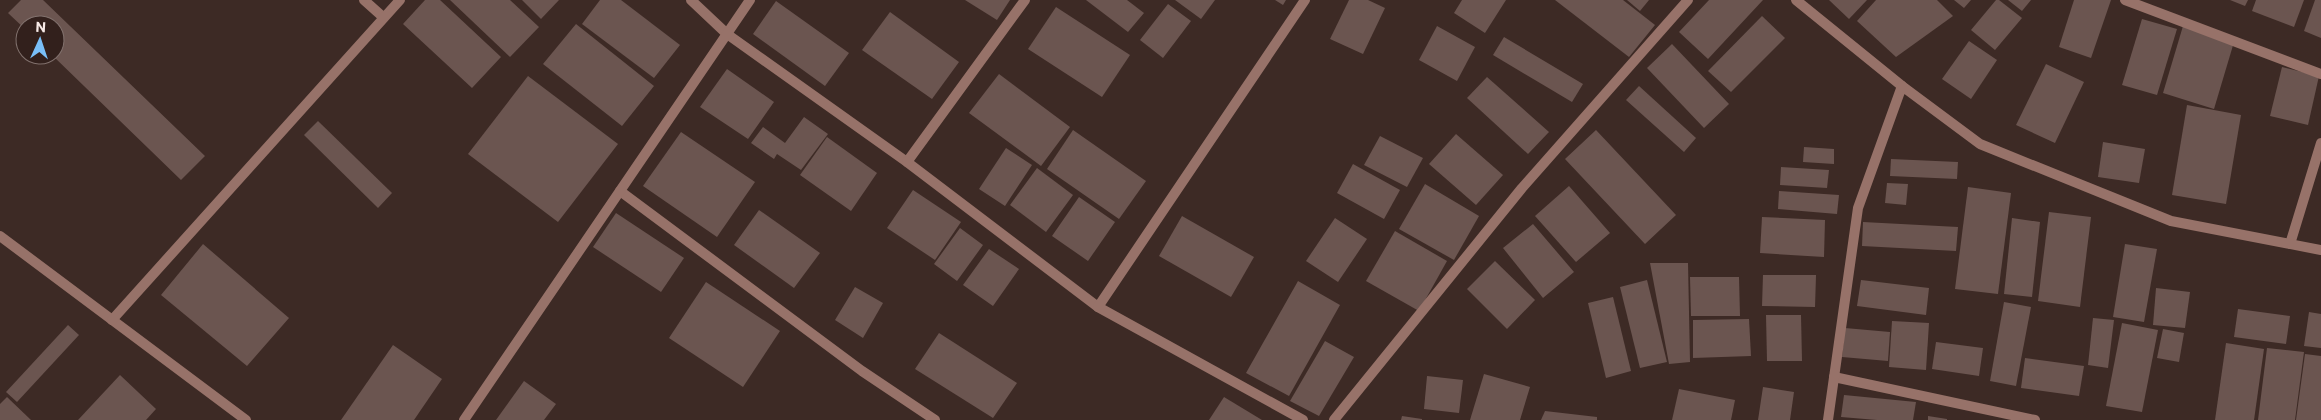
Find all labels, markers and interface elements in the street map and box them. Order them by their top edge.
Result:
north arrow [15,15,65,65]
text: N [35,18,46,35]

